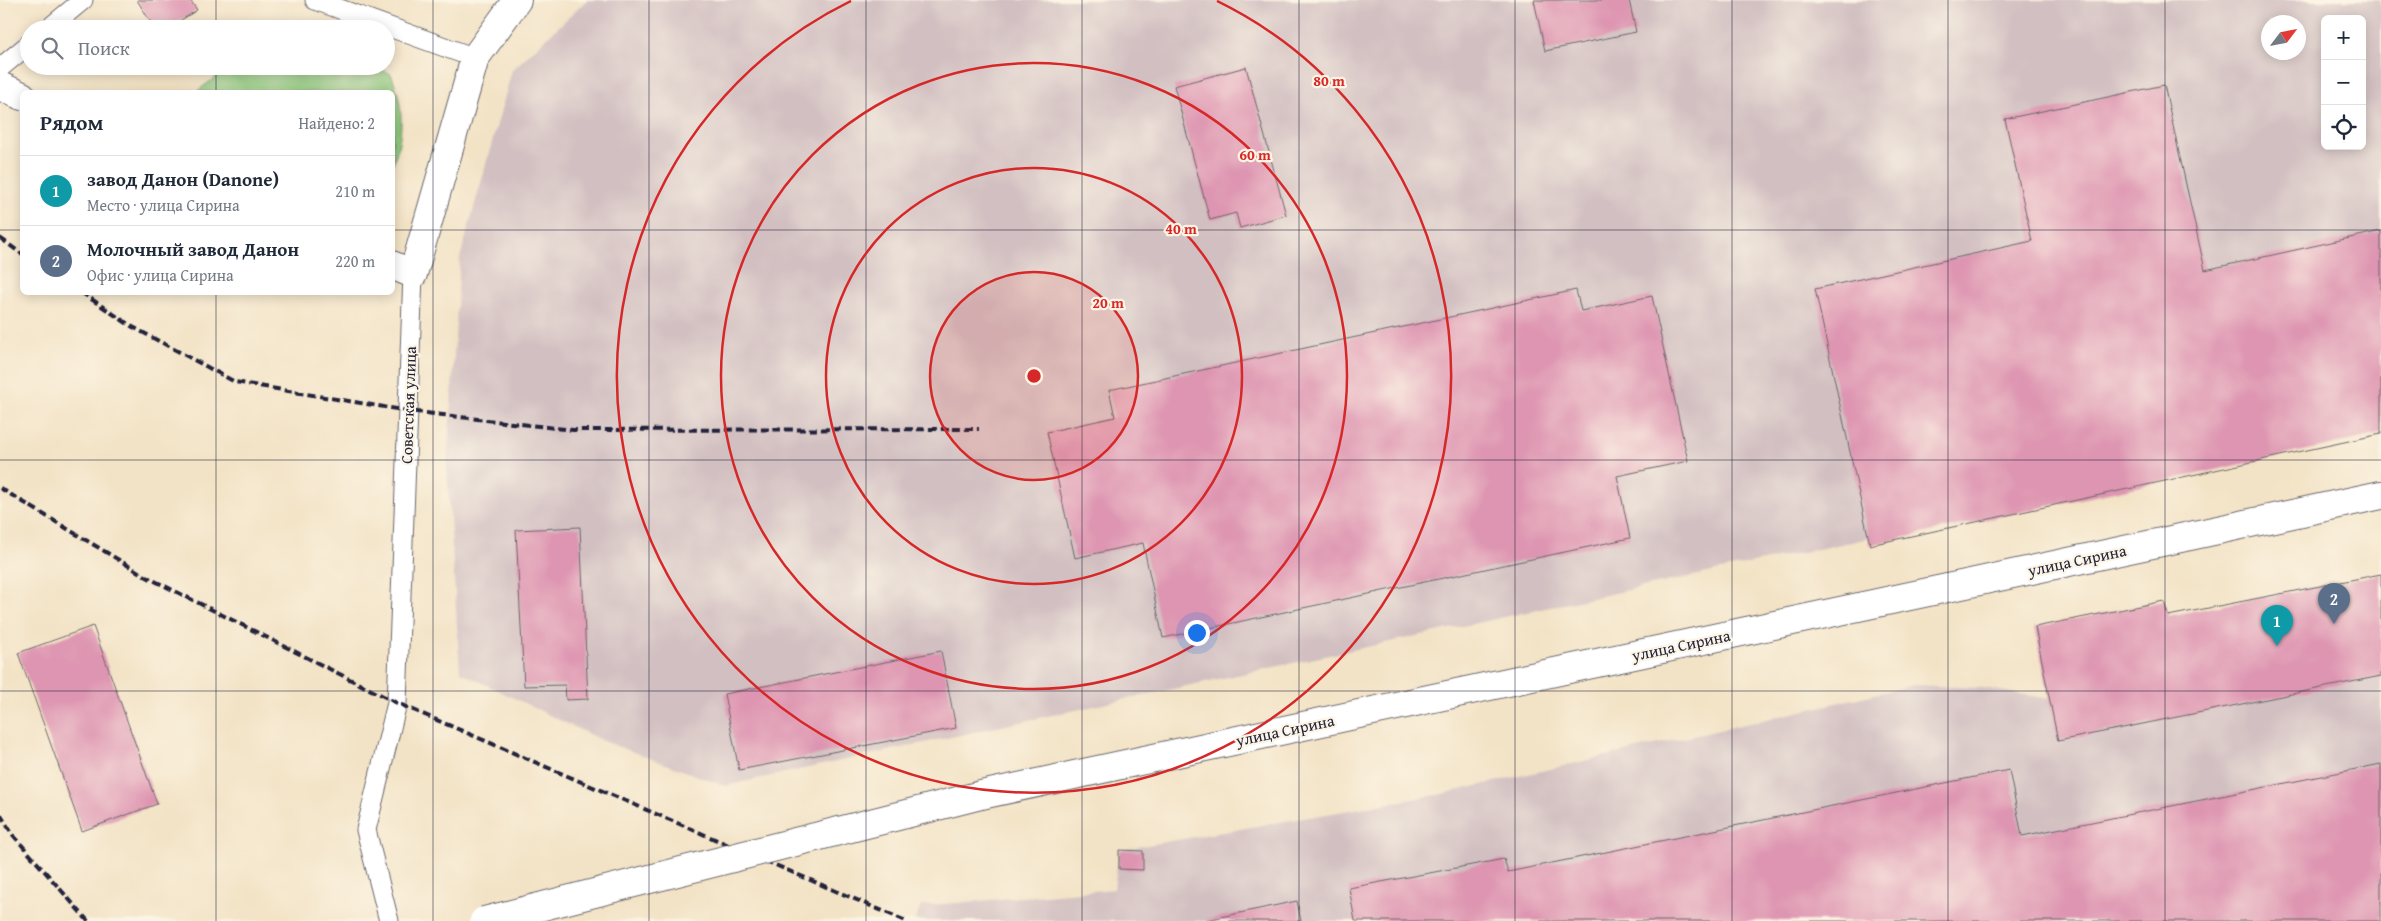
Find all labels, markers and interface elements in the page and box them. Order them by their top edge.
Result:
north arrow [2261,15,2306,60]
map controls [2321,15,2366,150]
button: + [2321,15,2366,60]
search box [20,20,395,75]
icon: search [38,34,66,62]
text: Поиск [78,34,130,62]
button: − [2321,60,2366,105]
text: 80 m [1313,70,1345,91]
button: locate [2321,105,2366,150]
text: Рядом [40,107,103,138]
text: Найдено: 2 [298,111,375,135]
text: 60 m [1239,144,1271,165]
text: завод Данон (Danone) [87,165,279,193]
text: 1 [52,179,60,203]
text: 210 m [335,179,375,203]
text: Место · улица Сирина [87,193,240,217]
text: 40 m [1165,218,1197,239]
text: Молочный завод Данон [87,235,299,263]
text: 2 [52,249,60,273]
text: 220 m [335,249,375,273]
text: Офис · улица Сирина [87,263,234,287]
text: 20 m [1092,292,1124,313]
street label: Советская улица [394,345,422,464]
centre of rings [1025,367,1043,385]
street label: улица Сирина [2025,538,2129,582]
pin: 2 [2318,583,2350,624]
pin: 1 [2261,605,2293,646]
your location [1184,620,1210,646]
street label: улица Сирина [1629,623,1733,667]
street label: улица Сирина [1233,708,1337,752]

